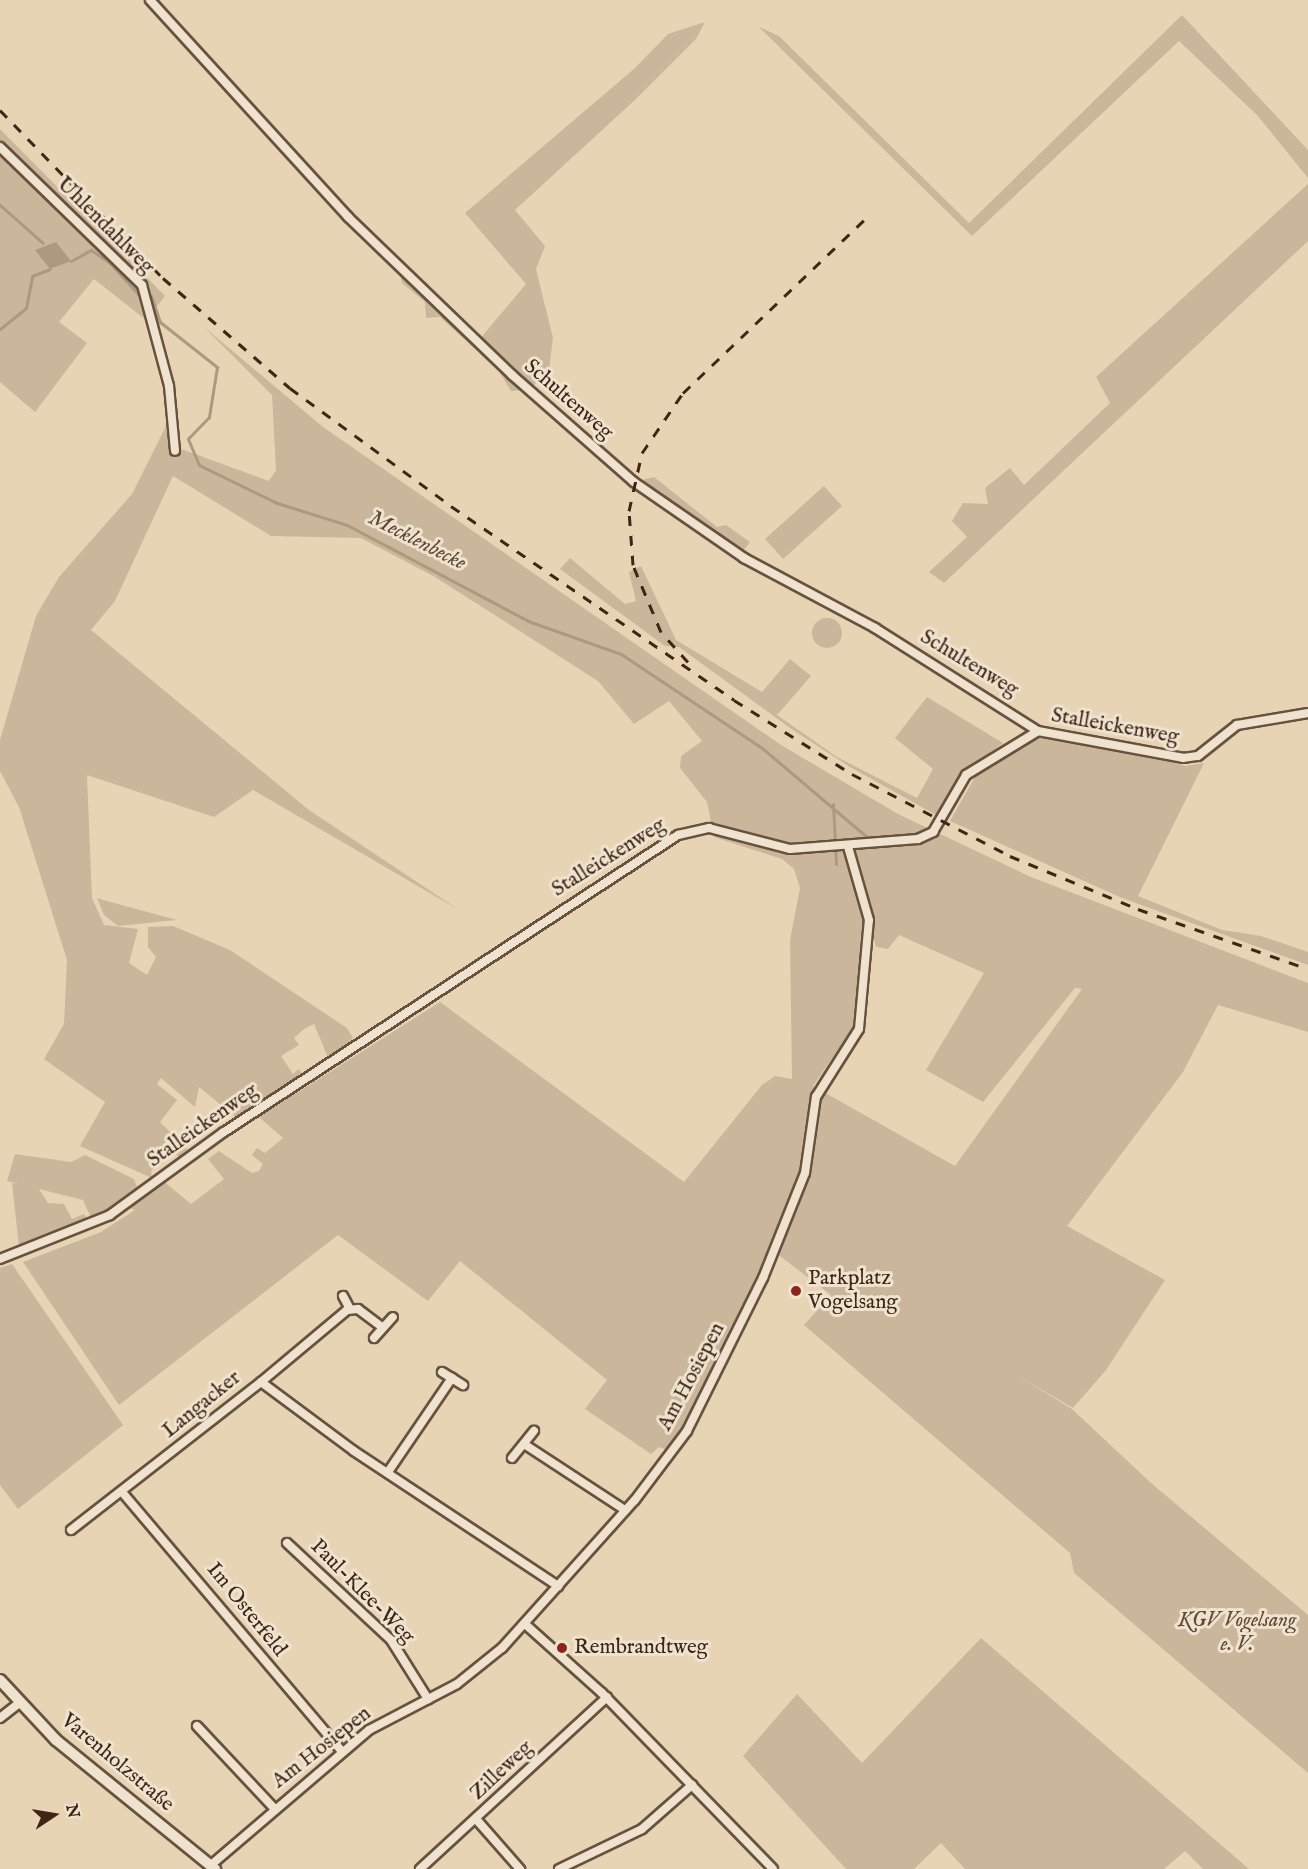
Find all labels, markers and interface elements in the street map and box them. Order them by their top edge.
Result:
street label: Uhlendahlweg [51,172,159,280]
street label: Schultenweg [518,354,618,446]
water label: Mecklenbecke [364,505,470,577]
street label: Schultenweg [915,625,1023,703]
street label: Stalleickenweg [1049,703,1181,751]
street label: Stalleickenweg [548,813,670,903]
street label: Stalleickenweg [143,1079,263,1173]
place label: Parkplatz Vogelsang [808,1266,898,1316]
marker: Parkplatz Vogelsang [789,1284,803,1298]
street label: Am Hosiepen [653,1319,731,1435]
street label: Langacker [158,1366,246,1444]
street label: Paul-Klee-Weg [305,1535,419,1649]
street label: Im Osterfeld [201,1558,291,1662]
park label: KGV Vogelsang e. V. [1178,1608,1296,1658]
place label: Rembrandtweg [574,1635,708,1661]
marker: Rembrandtweg [555,1641,569,1655]
street label: Am Hosiepen [267,1702,377,1794]
street label: Varenholzstraße [55,1708,179,1818]
street label: Zilleweg [466,1736,538,1806]
north arrow [24,1785,84,1845]
text: N [60,1802,83,1820]

